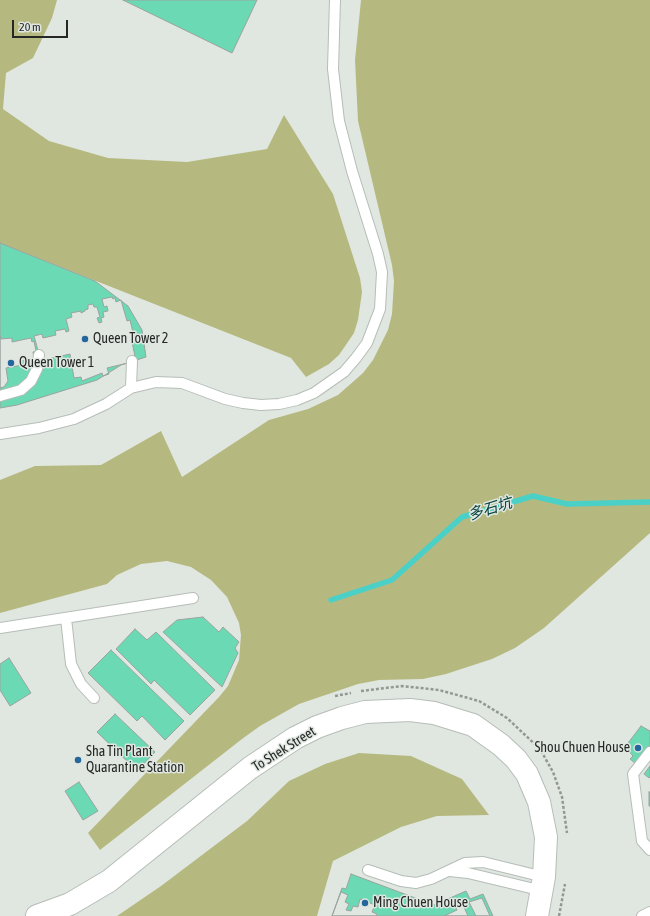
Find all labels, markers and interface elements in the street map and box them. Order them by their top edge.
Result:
scale bar [14,12,70,38]
text: 20 m [19,20,41,34]
place label: Queen Tower 2 [93,331,168,347]
marker: Queen Tower 2 [80,334,90,344]
place label: Queen Tower 1 [19,355,94,371]
marker: Queen Tower 1 [6,358,16,368]
water label: 多石坑 [466,494,514,524]
street label: To Shek Street [249,723,319,775]
place label: Shou Chuen House [534,740,630,756]
marker: Shou Chuen House [633,743,643,753]
place label: Sha Tin Plant Quarantine Station [86,744,184,776]
marker: Sha Tin Plant Quarantine Station [73,755,83,765]
place label: Ming Chuen House [373,895,468,911]
marker: Ming Chuen House [360,898,370,908]

